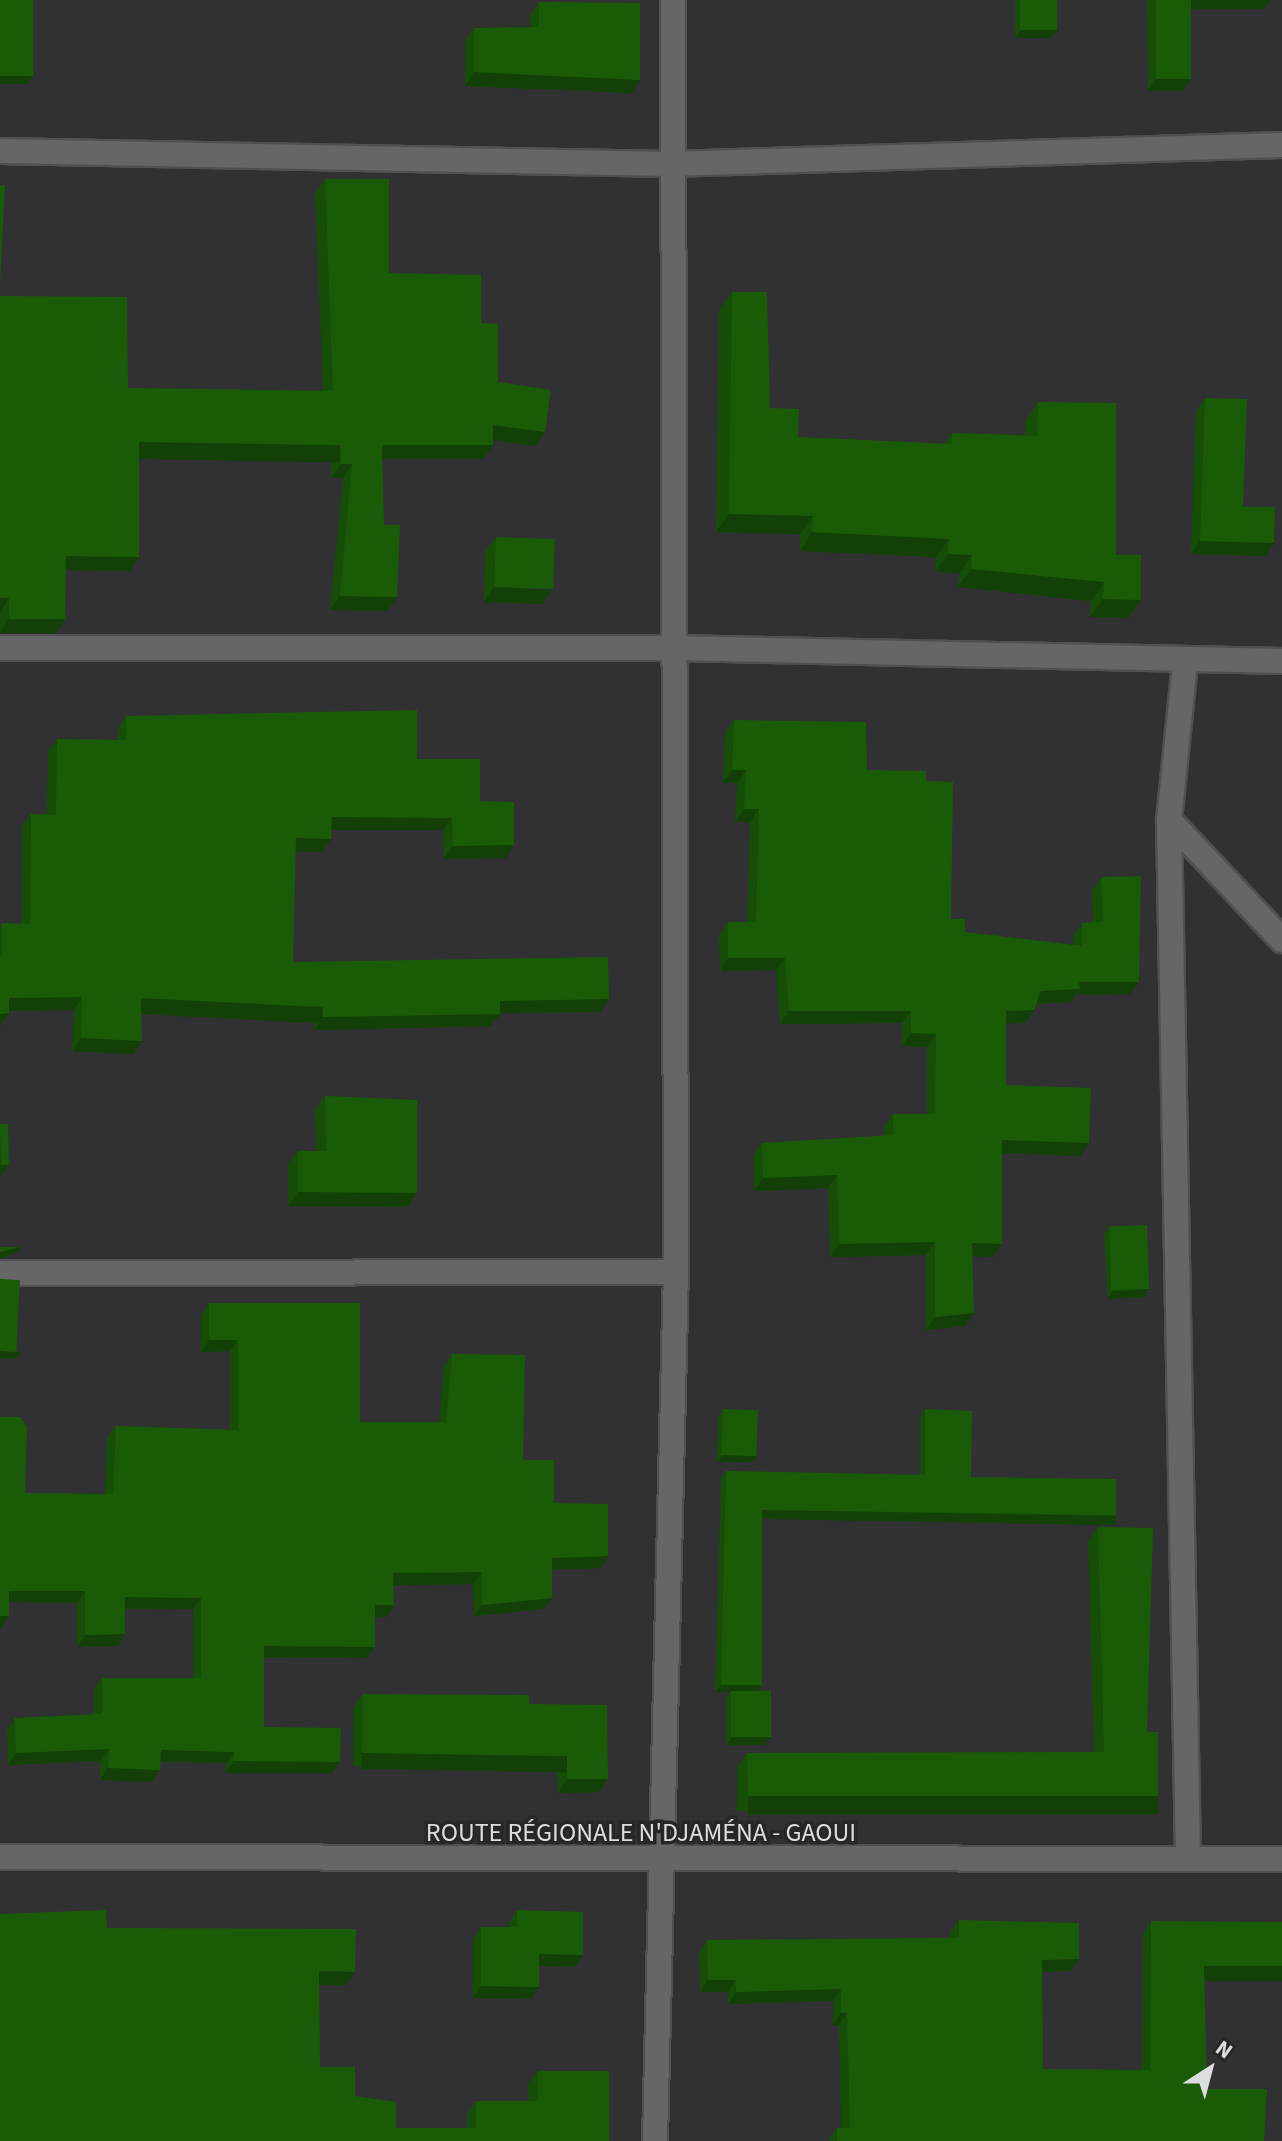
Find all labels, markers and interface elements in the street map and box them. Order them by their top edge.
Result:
street label: ROUTE RÉGIONALE N'DJAMÉNA - GAOUI [426,1817,856,1849]
north arrow [1170,2029,1250,2109]
text: N [1209,2032,1239,2067]

